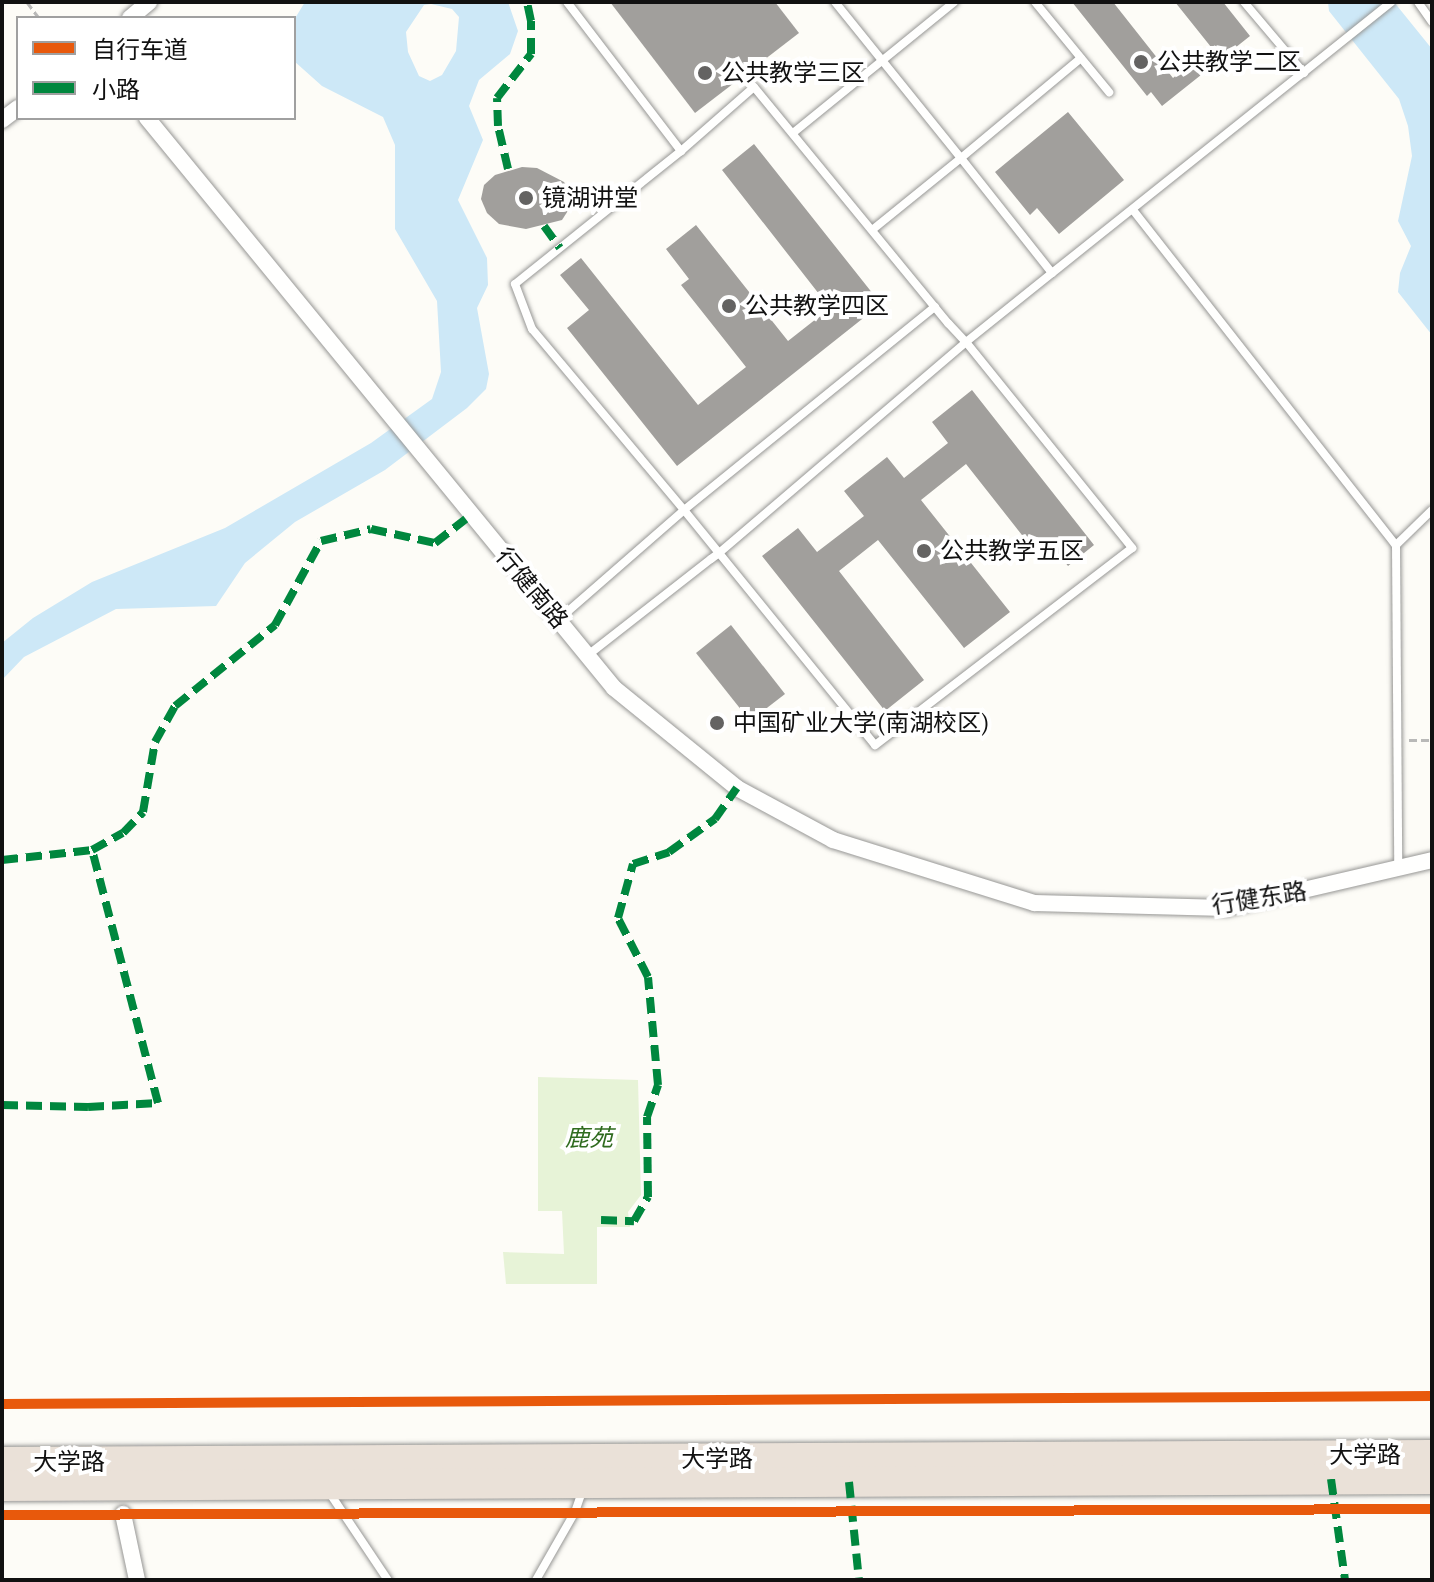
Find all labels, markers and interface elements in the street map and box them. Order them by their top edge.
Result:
legend [16,16,296,120]
text: 自行车道 [92,33,188,66]
place label: 公共教学二区 [1157,48,1301,76]
marker: 公共教学二区 [1132,53,1150,71]
place label: 公共教学三区 [721,59,865,87]
marker: 公共教学三区 [696,64,714,82]
text: 小路 [92,73,140,106]
place label: 镜湖讲堂 [542,184,638,212]
marker: 镜湖讲堂 [517,189,535,207]
place label: 公共教学四区 [745,292,889,320]
marker: 公共教学四区 [720,297,738,315]
place label: 公共教学五区 [940,537,1084,565]
street label: 行健南路 [490,542,574,634]
marker: 公共教学五区 [915,542,933,560]
place label: 中国矿业大学(南湖校区) [733,709,989,737]
marker: 中国矿业大学(南湖校区) [708,714,726,732]
street label: 行健东路 [1209,876,1309,920]
park label: 鹿苑 [565,1124,613,1152]
street label: 大学路 [1329,1441,1401,1469]
street label: 大学路 [681,1445,753,1473]
street label: 大学路 [33,1448,105,1476]

